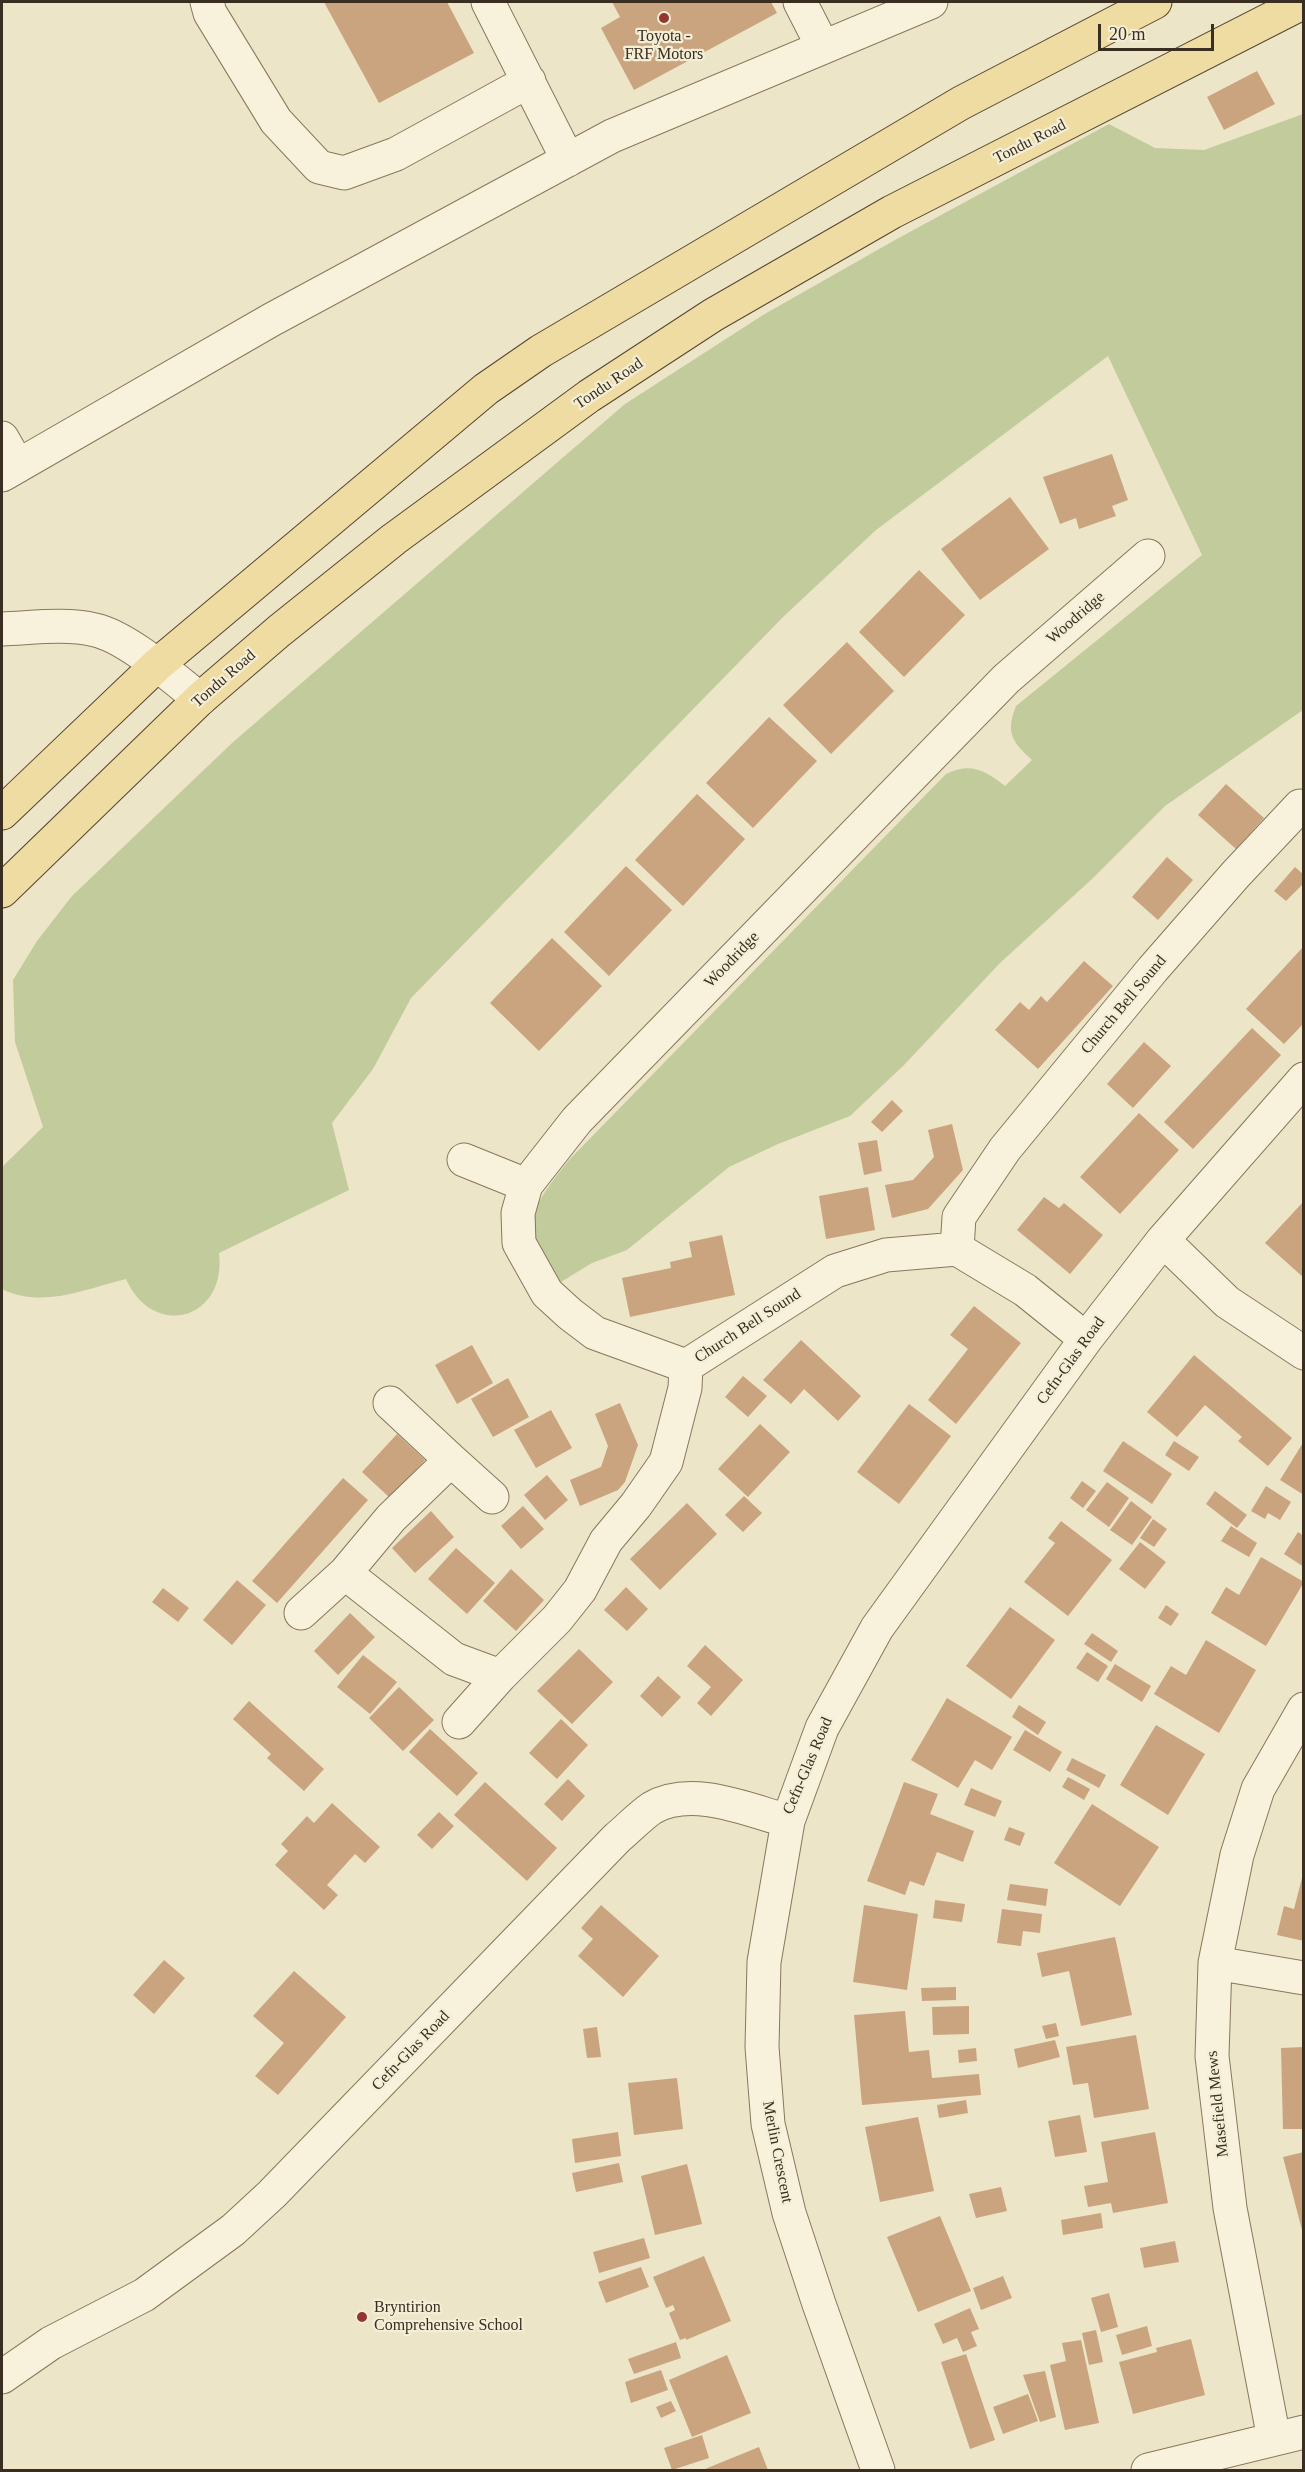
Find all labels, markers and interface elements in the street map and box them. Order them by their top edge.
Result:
marker: Toyota - FRF Motors [657,11,671,25]
scale bar [1101,12,1216,50]
text: 20 m [1109,24,1146,44]
place label: Toyota - FRF Motors [625,27,703,65]
street label: Tondu Road [991,116,1069,168]
street label: Tondu Road [571,354,647,414]
street label: Woodridge [1043,588,1109,648]
street label: Tondu Road [188,646,260,712]
street label: Woodridge [701,928,763,992]
street label: Church Bell Sound [1077,952,1171,1058]
street label: Church Bell Sound [691,1285,805,1367]
street label: Cefn-Glas Road [1033,1313,1109,1409]
street label: Cefn-Glas Road [779,1715,837,1817]
street label: Cefn-Glas Road [368,2007,454,2095]
street label: Masefield Mews [1203,2050,1233,2158]
street label: Merlin Crescent [758,2099,796,2205]
place label: Bryntirion Comprehensive School [374,2298,523,2336]
marker: Bryntirion Comprehensive School [355,2310,369,2324]

